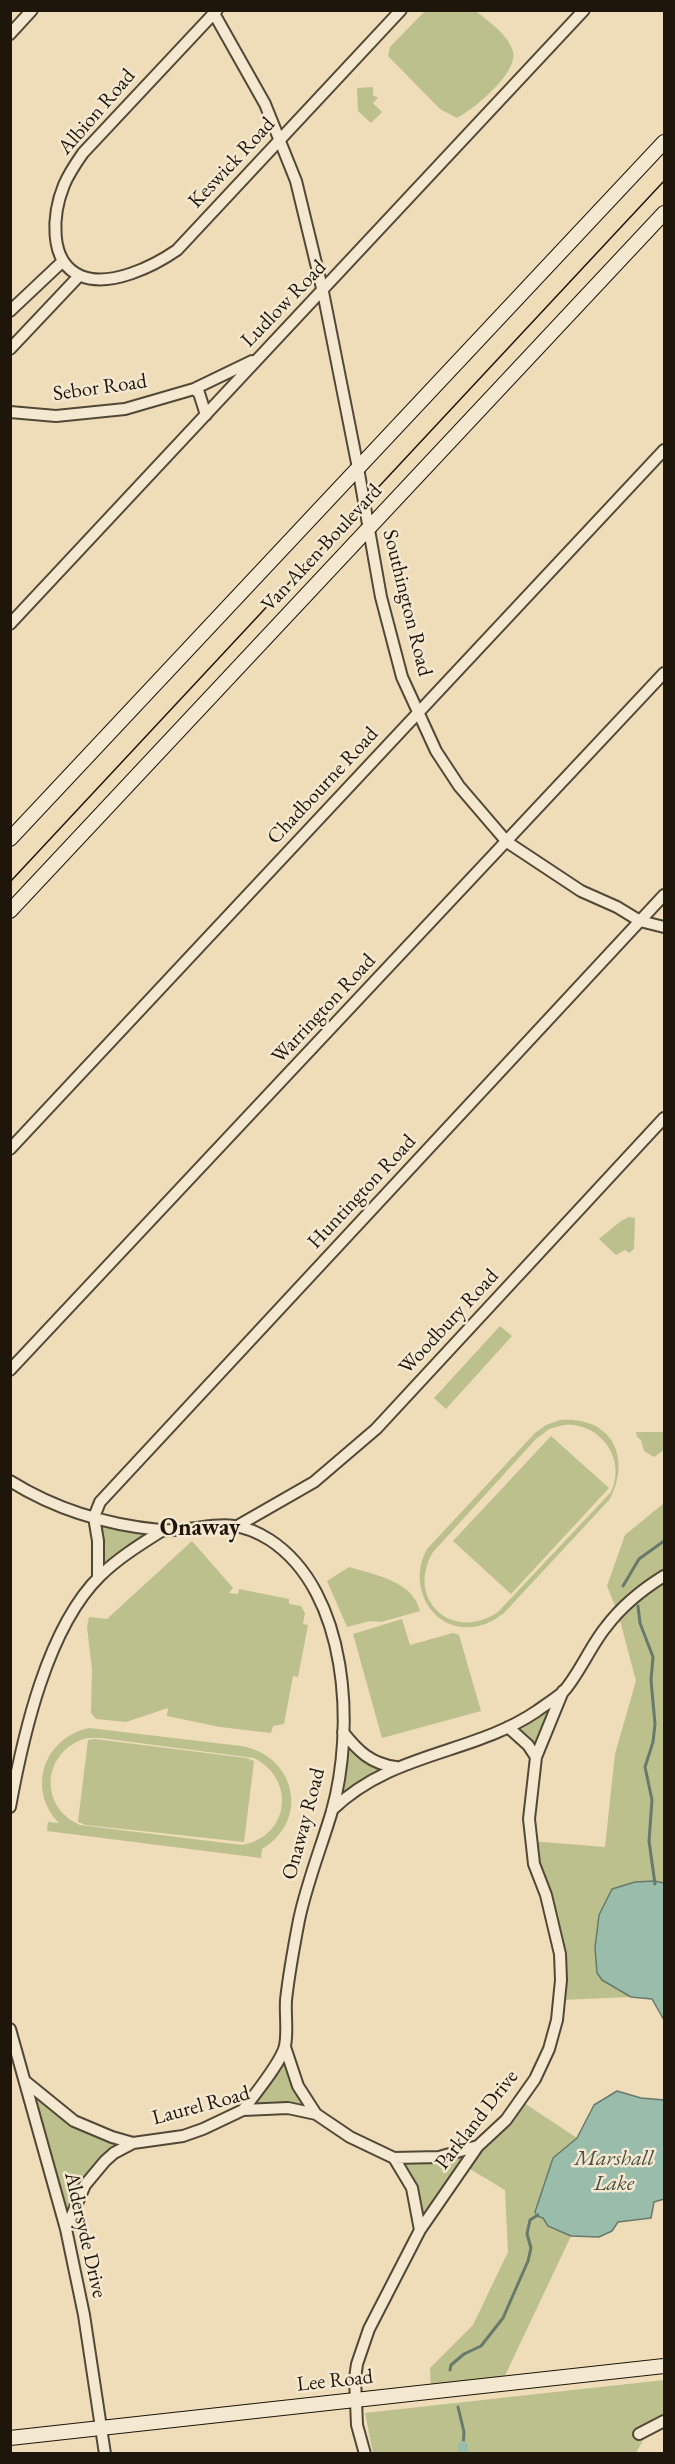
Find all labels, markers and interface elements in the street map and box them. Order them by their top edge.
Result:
street label: Albion Road [53,64,141,160]
street label: Keswick Road [183,112,281,214]
street label: Ludlow Road [236,255,332,353]
street label: Sebor Road [52,369,148,407]
street label: Van Aken Boulevard [256,479,388,617]
street label: Southington Road [377,527,437,679]
street label: Chadbourne Road [262,722,384,850]
street label: Warrington Road [267,949,381,1069]
street label: Huntington Road [303,1130,421,1254]
street label: Woodbury Road [394,1264,504,1380]
district label: Onaway [160,1514,240,1542]
street label: Onaway Road [277,1765,331,1883]
street label: Parkland Drive [430,2065,524,2175]
street label: Laurel Road [149,2081,253,2131]
water label: Marshall Lake [574,2146,654,2198]
street label: Aldersyde Drive [58,2170,112,2300]
street label: Lee Road [296,2364,374,2398]

